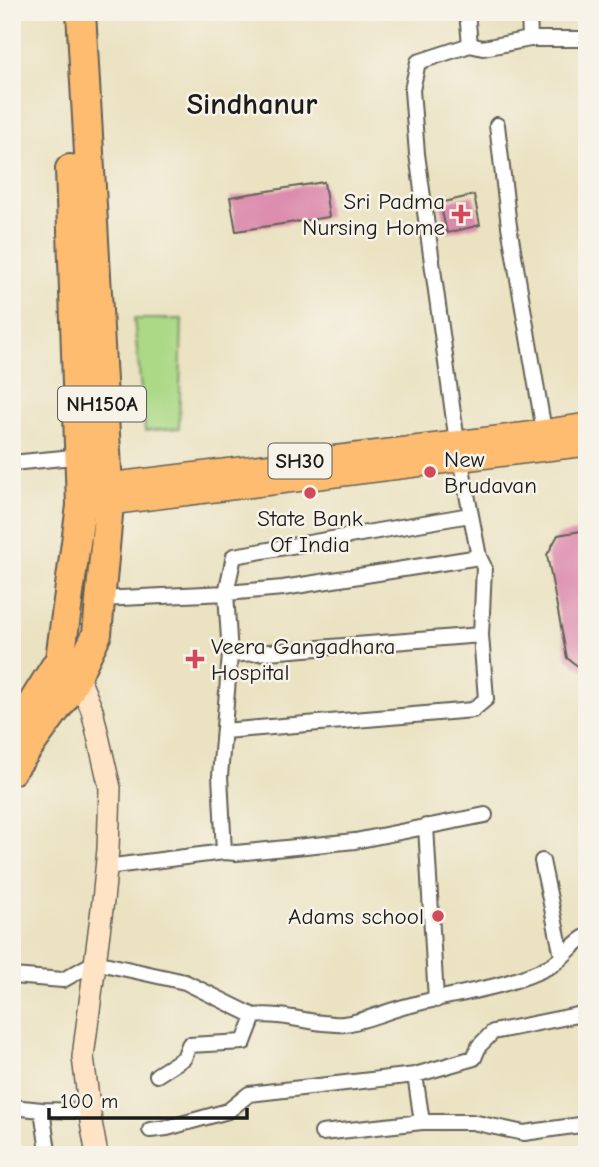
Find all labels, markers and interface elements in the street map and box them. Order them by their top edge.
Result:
district label: Sindhanur [187,87,317,122]
place label: Sri Padma Nursing Home [302,188,445,241]
marker: Sri Padma Nursing Home [451,204,471,224]
road number: NH150A [58,386,146,422]
road number: SH30 [268,444,332,478]
place label: New Brudavan [444,446,537,499]
marker: New Brudavan [422,464,438,480]
marker: State Bank Of India [302,485,318,501]
place label: State Bank Of India [257,505,363,558]
place label: Veera Gangadhara Hospital [211,633,395,686]
marker: Veera Gangadhara Hospital [185,649,205,669]
place label: Adams school [288,903,424,930]
marker: Adams school [430,908,446,924]
scale bar [49,1076,247,1120]
text: 100 m [60,1089,118,1113]

